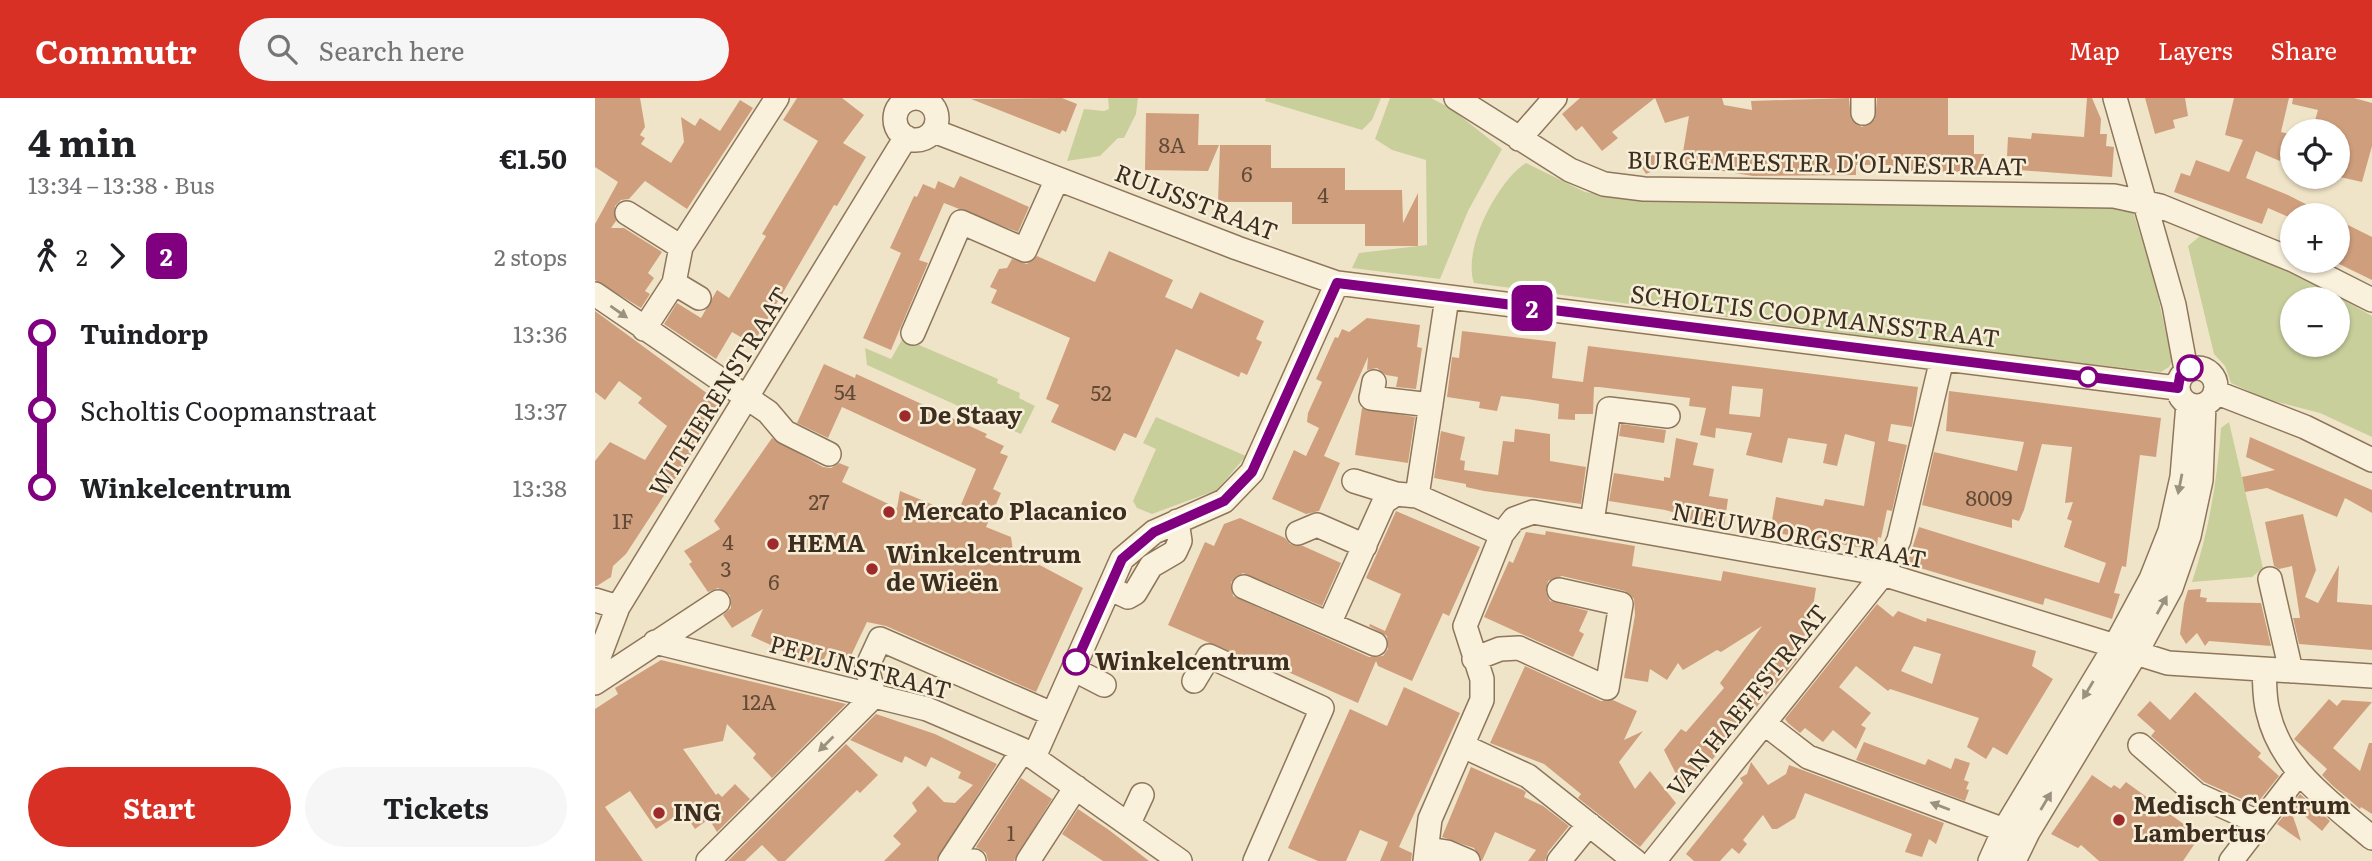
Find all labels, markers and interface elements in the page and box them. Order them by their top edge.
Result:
search box [239,18,729,81]
text: Commutr [35,25,197,74]
icon: search [263,30,301,68]
text: Search here [319,30,464,69]
text: Map [2069,32,2120,67]
text: Layers [2158,32,2232,67]
text: Share [2270,32,2337,67]
text: 4 min [28,112,137,169]
map controls [2280,119,2350,357]
button: locate [2280,119,2350,189]
house number: 8A [1158,128,1186,159]
text: €1.50 [499,138,567,177]
street label: BURGEMEESTER D'OLNESTRAAT [1627,141,2027,182]
street label: RUIJSSTRAAT [1110,154,1283,248]
house number: 6 [1241,157,1253,188]
text: 13:34 – 13:38 · Bus [28,167,214,201]
house number: 4 [1317,178,1329,209]
button: + [2280,203,2350,273]
icon: walk [28,237,66,275]
icon: forward [98,237,136,275]
text: 2 [160,238,173,273]
text: 2 [76,239,88,273]
text: 2 stops [494,239,567,273]
street label: SCHOLTIS COOPMANSSTRAAT [1629,274,2002,355]
street label: WITHERENSTRAAT [639,279,797,502]
line badge: 2 [1509,285,1555,331]
button: − [2280,287,2350,357]
text: 2 [1526,290,1538,325]
one-way arrow [610,304,628,318]
text: Tuindorp [80,313,208,352]
text: 13:36 [513,316,567,350]
unlabelled marker [2177,355,2203,381]
unlabelled marker [2078,367,2098,387]
house number: 54 [834,375,857,406]
house number: 52 [1090,376,1112,407]
text: Scholtis Coopmanstraat [80,390,376,429]
text: 13:37 [514,393,567,427]
place label: De Staay [919,396,1022,431]
marker: De Staay [897,408,913,424]
text: Winkelcentrum [80,467,292,506]
text: 13:38 [513,470,567,504]
one-way arrow [2174,473,2185,495]
house number: 8009 [1966,481,2012,512]
house number: 27 [808,485,830,516]
place label: Mercato Placanico [903,492,1127,527]
street label: NIEUWBORGSTRAAT [1669,492,1930,575]
house number: 1F [612,504,634,535]
marker: Mercato Placanico [881,504,897,520]
place label: HEMA [787,524,865,559]
house number: 4 [722,525,734,556]
place label: Winkelcentrum de Wieën [886,535,1081,598]
marker: HEMA [765,536,781,552]
house number: 3 [720,552,732,583]
marker: Winkelcentrum de Wieën [864,561,880,577]
house number: 6 [768,565,780,596]
one-way arrow [2156,595,2168,615]
street label: VAN HAEFFSTRAAT [1657,596,1835,803]
street label: PEPIJNSTRAAT [766,624,955,707]
place label: Winkelcentrum [1095,642,1290,677]
marker: Winkelcentrum [1063,649,1089,675]
one-way arrow [2082,681,2095,700]
house number: 12A [742,685,777,716]
one-way arrow [817,736,834,753]
button: Start [28,767,291,847]
button: Tickets [305,767,567,847]
place label: Medisch Centrum Lambertus [2133,786,2350,849]
one-way arrow [2040,791,2053,810]
place label: ING [673,793,721,828]
one-way arrow [1929,801,1950,812]
marker: ING [651,805,667,821]
marker: Medisch Centrum Lambertus [2111,812,2127,828]
house number: 1 [1007,816,1016,847]

